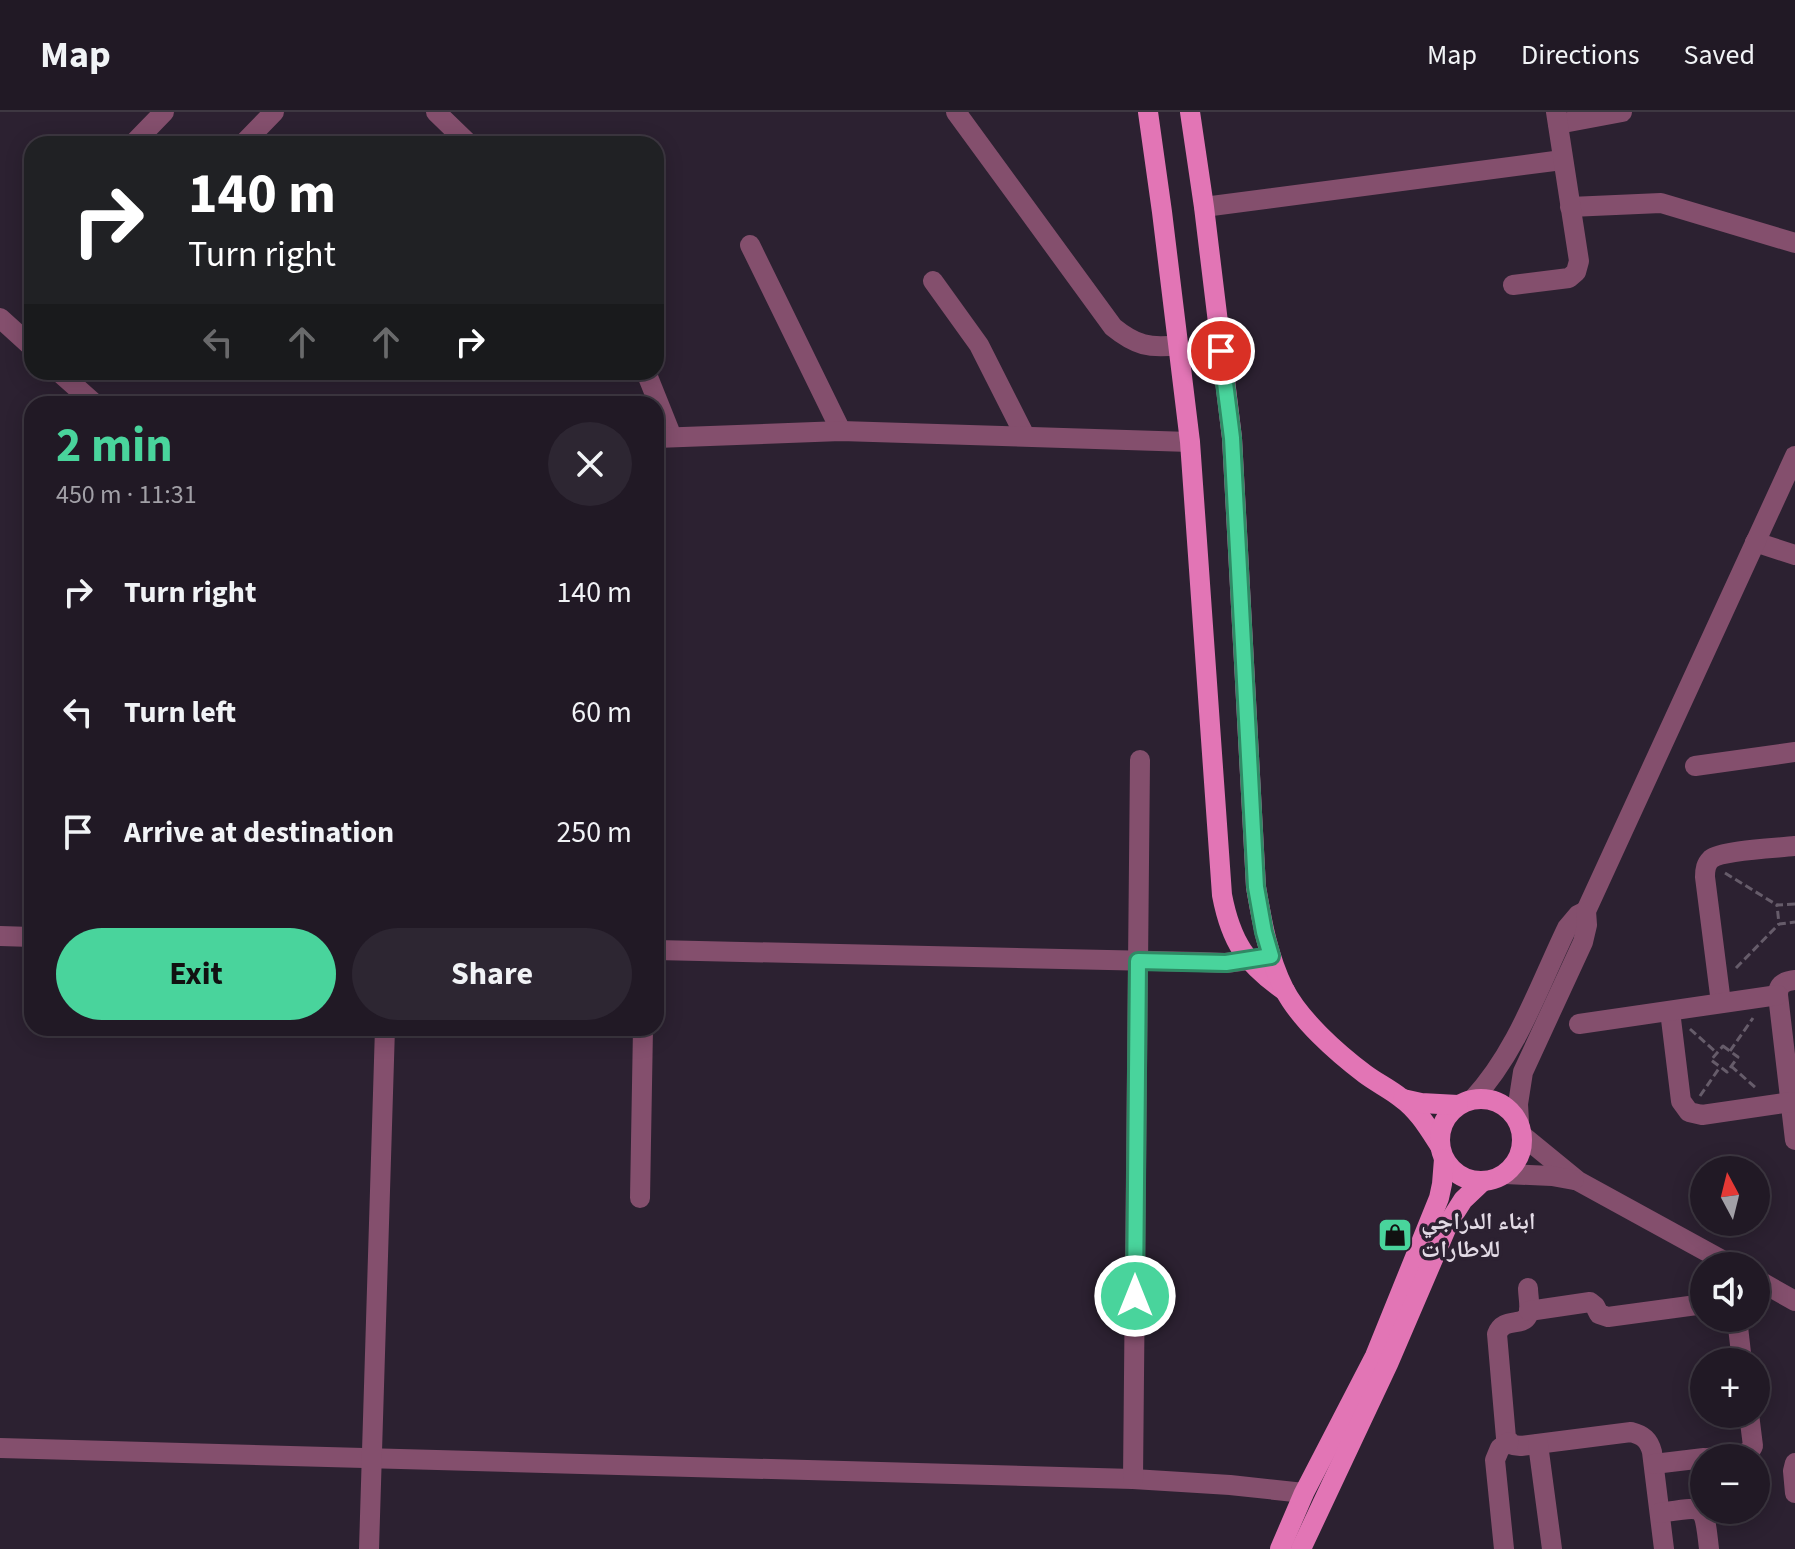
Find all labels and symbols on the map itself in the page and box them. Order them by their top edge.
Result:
pin [1187,317,1255,385]
north arrow [1690,1156,1770,1236]
place label: ابناء الدراجي للاطارات [1421,1204,1536,1267]
shop icon: ابناء الدراجي للاطارات [1376,1216,1414,1254]
position arrow [1093,1254,1177,1338]

